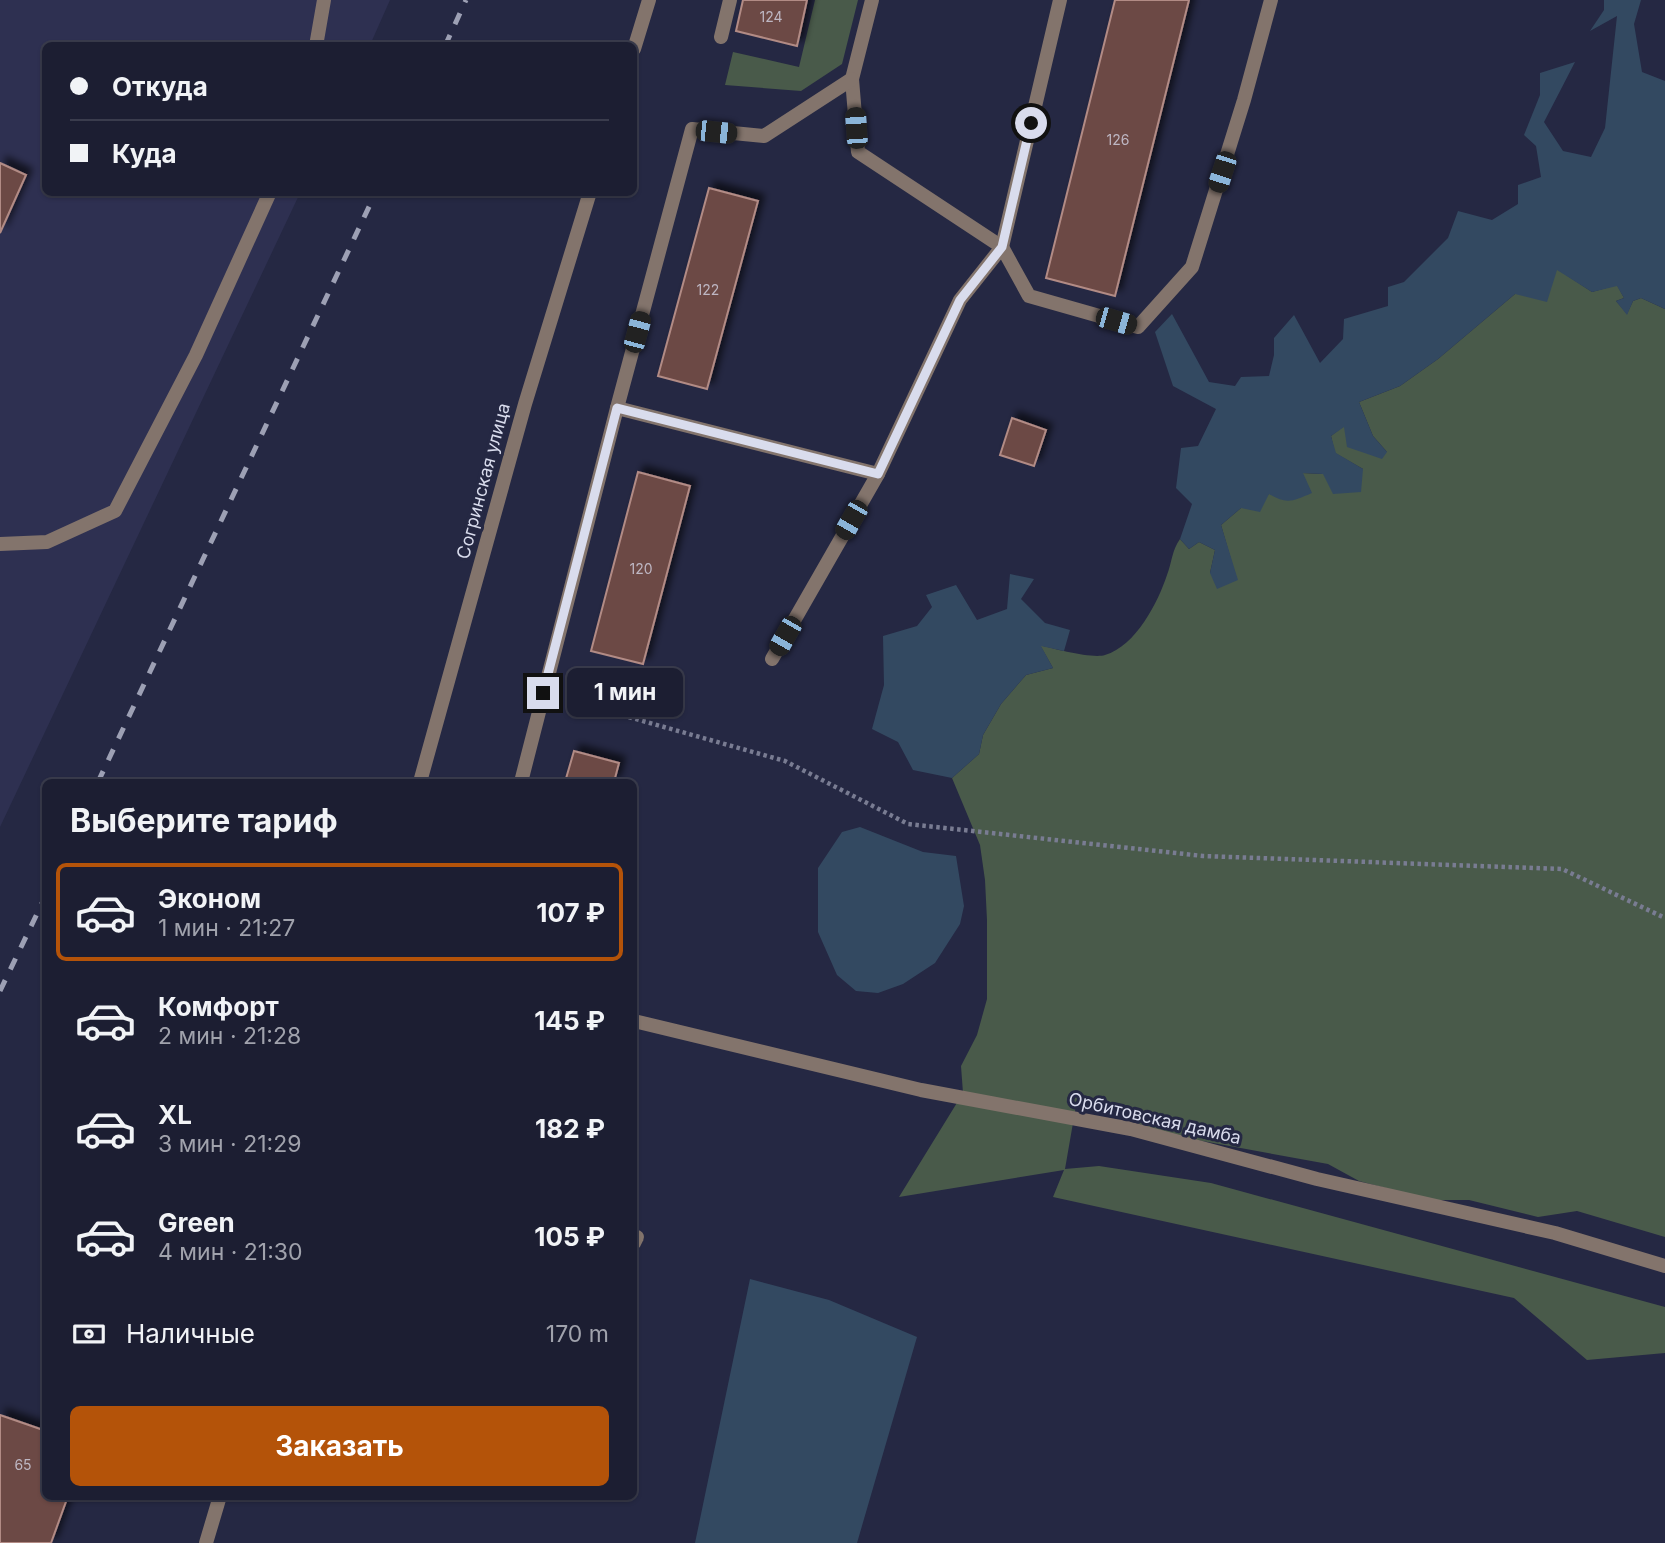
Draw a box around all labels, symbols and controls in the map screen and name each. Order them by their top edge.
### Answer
house number: 124 [759,8,783,25]
text: Откуда [112,71,208,102]
car [845,106,868,150]
route start [1015,107,1047,139]
car [695,119,738,145]
house number: 126 [1107,131,1129,148]
text: Куда [112,138,177,169]
car [1206,149,1239,195]
house number: 122 [697,281,719,298]
car [1093,305,1140,337]
car [622,309,653,355]
street label: Согринская улица [452,401,514,561]
car [832,497,871,543]
house number: 120 [629,560,653,577]
car [766,613,805,659]
callout: 1 мин [568,668,683,718]
route end [527,677,559,709]
text: 1 мин [594,678,656,706]
text: Выберите тариф [70,801,338,840]
icon: car [74,881,137,944]
text: Эконом [158,883,261,914]
text: 107 ₽ [536,897,605,928]
text: 1 мин · 21:27 [158,914,295,942]
icon: car [74,989,137,1052]
text: Комфорт [158,991,279,1022]
text: 145 ₽ [534,1005,605,1036]
text: 2 мин · 21:28 [158,1022,301,1050]
street label: Орбитовская дамба [1067,1088,1243,1148]
icon: car [74,1097,137,1160]
text: XL [158,1099,192,1130]
text: 182 ₽ [535,1113,605,1144]
text: 3 мин · 21:29 [158,1130,301,1158]
icon: car [74,1205,137,1268]
text: Green [158,1207,235,1238]
text: 105 ₽ [534,1221,605,1252]
text: 4 мин · 21:30 [158,1238,303,1266]
icon: cash [70,1315,108,1353]
text: Наличные [126,1318,255,1349]
text: 170 m [546,1320,609,1348]
button: Заказать [70,1406,609,1486]
house number: 65 [14,1456,32,1473]

